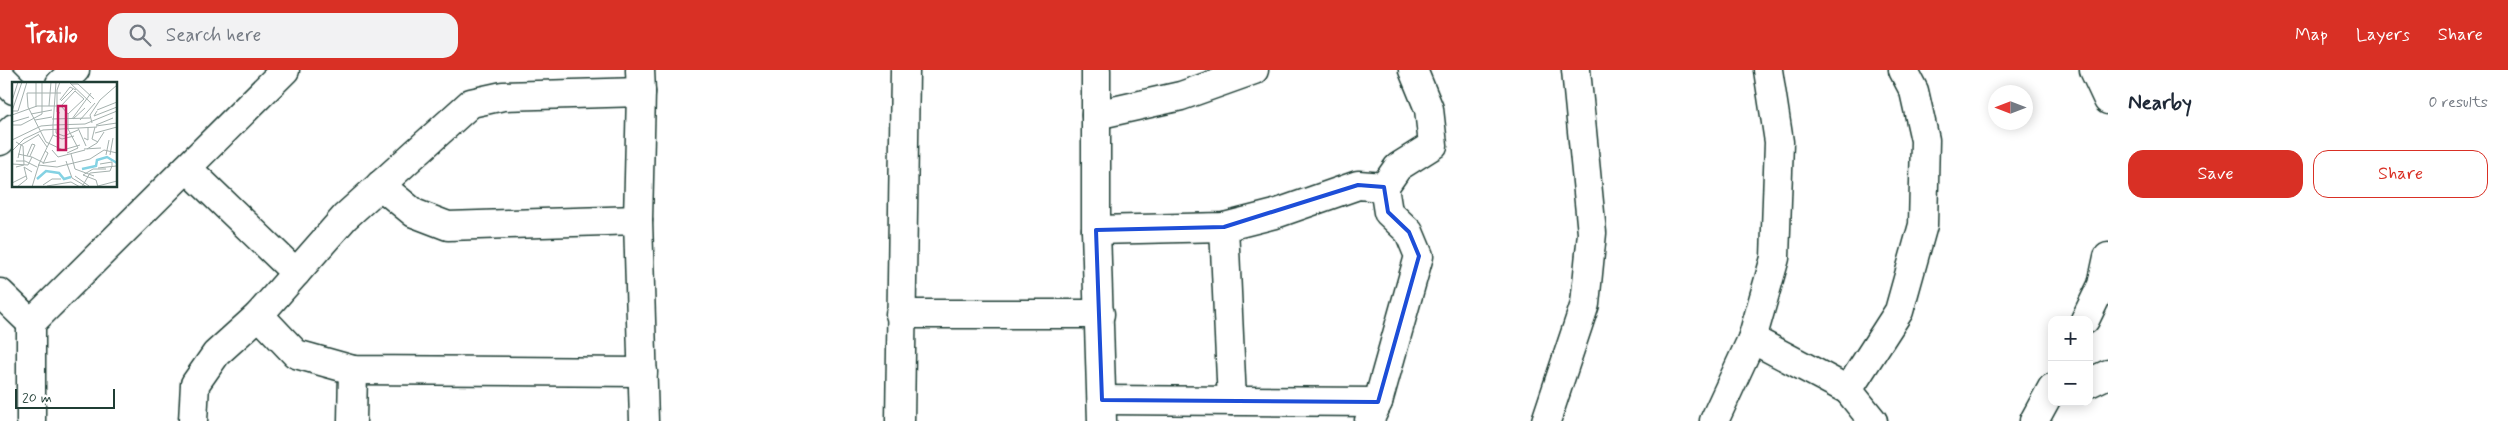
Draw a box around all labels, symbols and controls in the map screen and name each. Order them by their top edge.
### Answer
search box [108,13,458,58]
text: Trailo [25,20,78,51]
icon: search [126,21,154,49]
text: Search here [166,23,261,48]
text: Map [2295,23,2328,47]
text: Layers [2356,23,2410,47]
text: Share [2438,23,2483,47]
inset map [12,82,118,188]
north arrow [1988,85,2033,130]
text: Nearby [2128,89,2192,117]
text: 0 results [2428,92,2488,113]
button: Save [2128,150,2303,198]
button: Share [2313,150,2488,198]
map controls [2048,316,2093,406]
button: + [2048,316,2093,361]
button: − [2048,361,2093,406]
scale bar [15,386,115,409]
text: 20 m [22,389,52,407]

